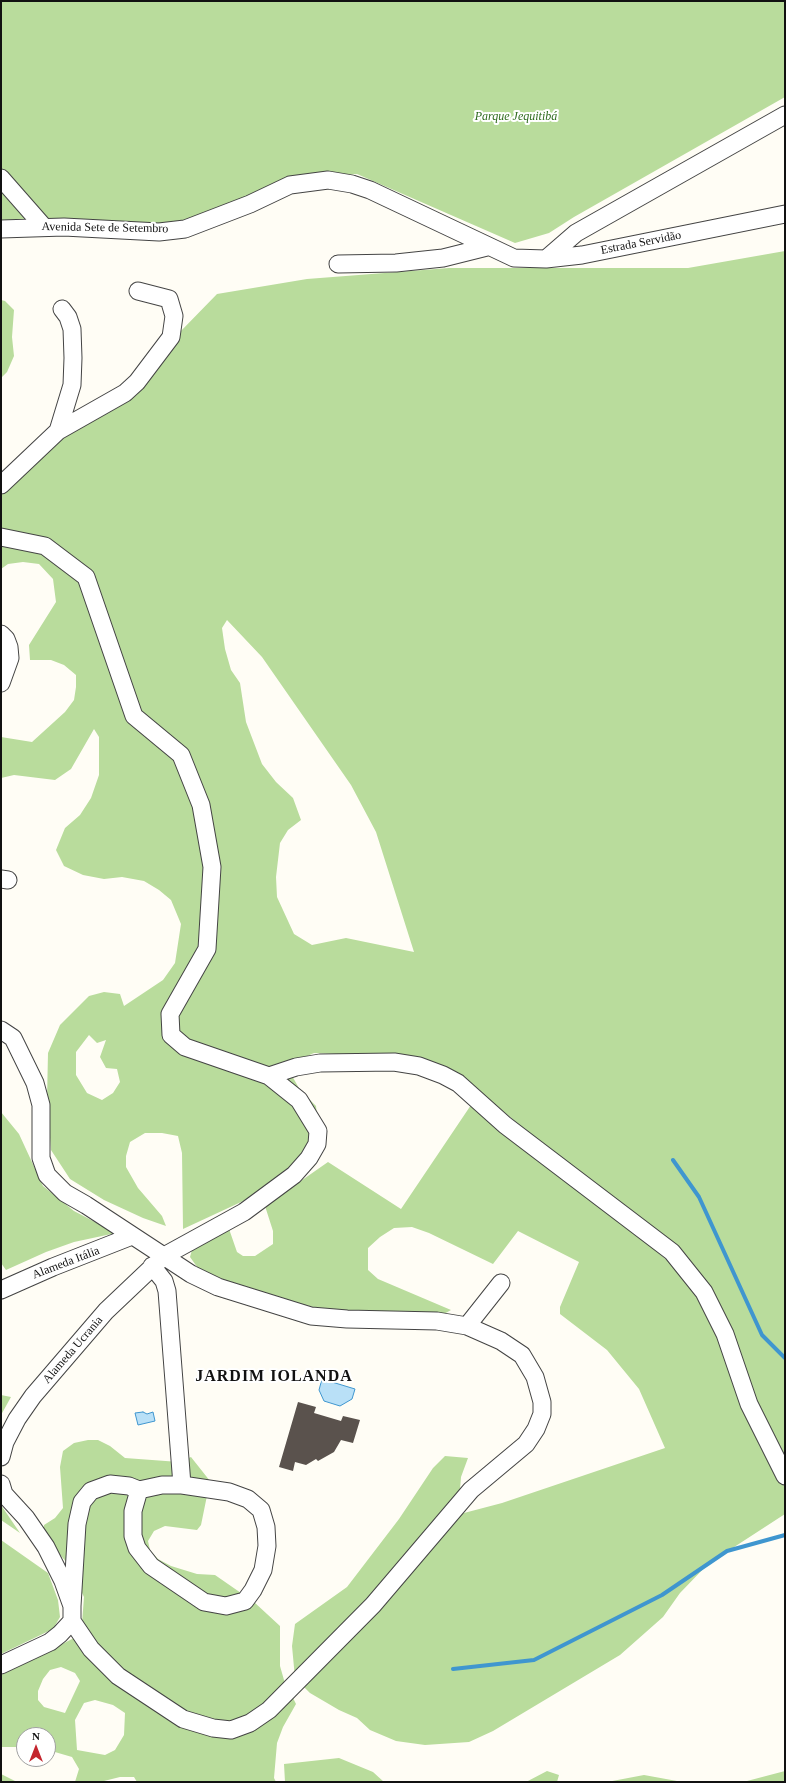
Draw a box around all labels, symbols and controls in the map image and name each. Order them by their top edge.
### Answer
park label: Parque Jequitibá [475,110,557,124]
street label: Avenida Sete de Setembro [42,220,168,236]
street label: Estrada Servidão [600,228,682,258]
street label: Alameda Itália [30,1244,102,1282]
street label: Alameda Ucrania [40,1313,106,1387]
district label: JARDIM IOLANDA [195,1367,353,1387]
north arrow [16,1727,56,1767]
text: N [32,1730,40,1742]

